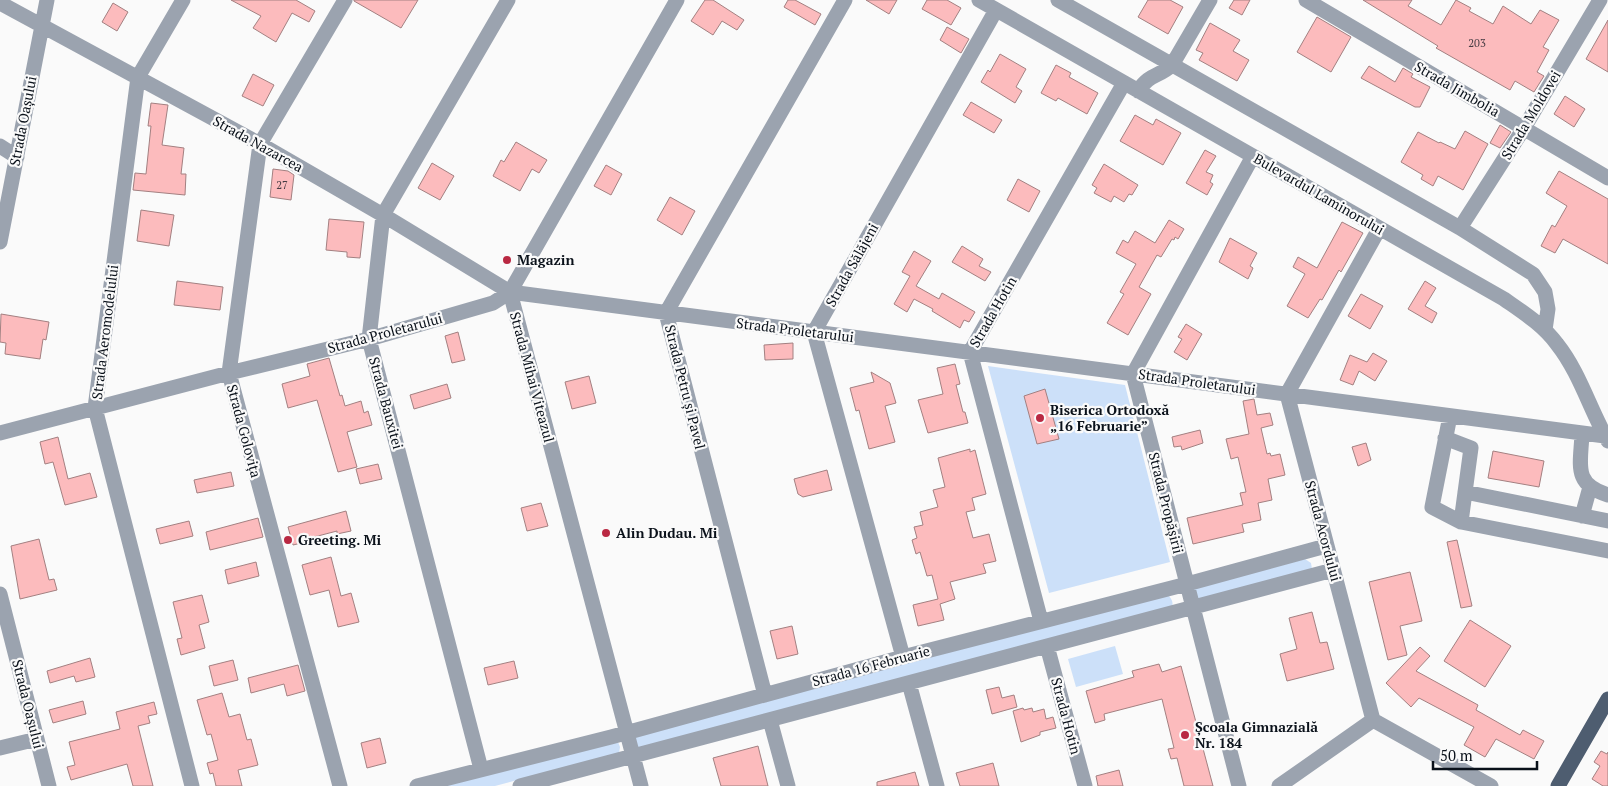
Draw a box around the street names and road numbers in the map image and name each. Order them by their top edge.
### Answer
street label: Strada Jimbolia [1411,57,1503,121]
street label: Strada Moldovei [1496,67,1565,163]
street label: Strada Oașului [4,74,41,168]
street label: Strada Nazarcea [210,111,307,176]
street label: Bulevardul Laminorului [1251,148,1388,239]
street label: Strada Sălăjeni [821,220,882,310]
street label: Strada Aeromodelului [87,263,122,400]
street label: Strada Hotin [965,272,1021,351]
street label: Strada Proletarului [325,308,444,357]
street label: Strada Mihai Viteazul [506,309,559,444]
street label: Strada Proletarului [735,313,855,346]
street label: Strada Petru și Pavel [661,323,710,451]
street label: Strada Bauxitei [365,355,408,451]
street label: Strada Proletarului [1137,364,1257,399]
street label: Strada Golovița [223,382,266,480]
street label: Strada Propășirii [1145,450,1188,556]
street label: Strada Acordului [1301,478,1346,583]
street label: Strada 16 Februarie [810,641,932,690]
street label: Strada Oașului [8,657,49,751]
street label: Strada Hotin [1047,675,1086,757]

